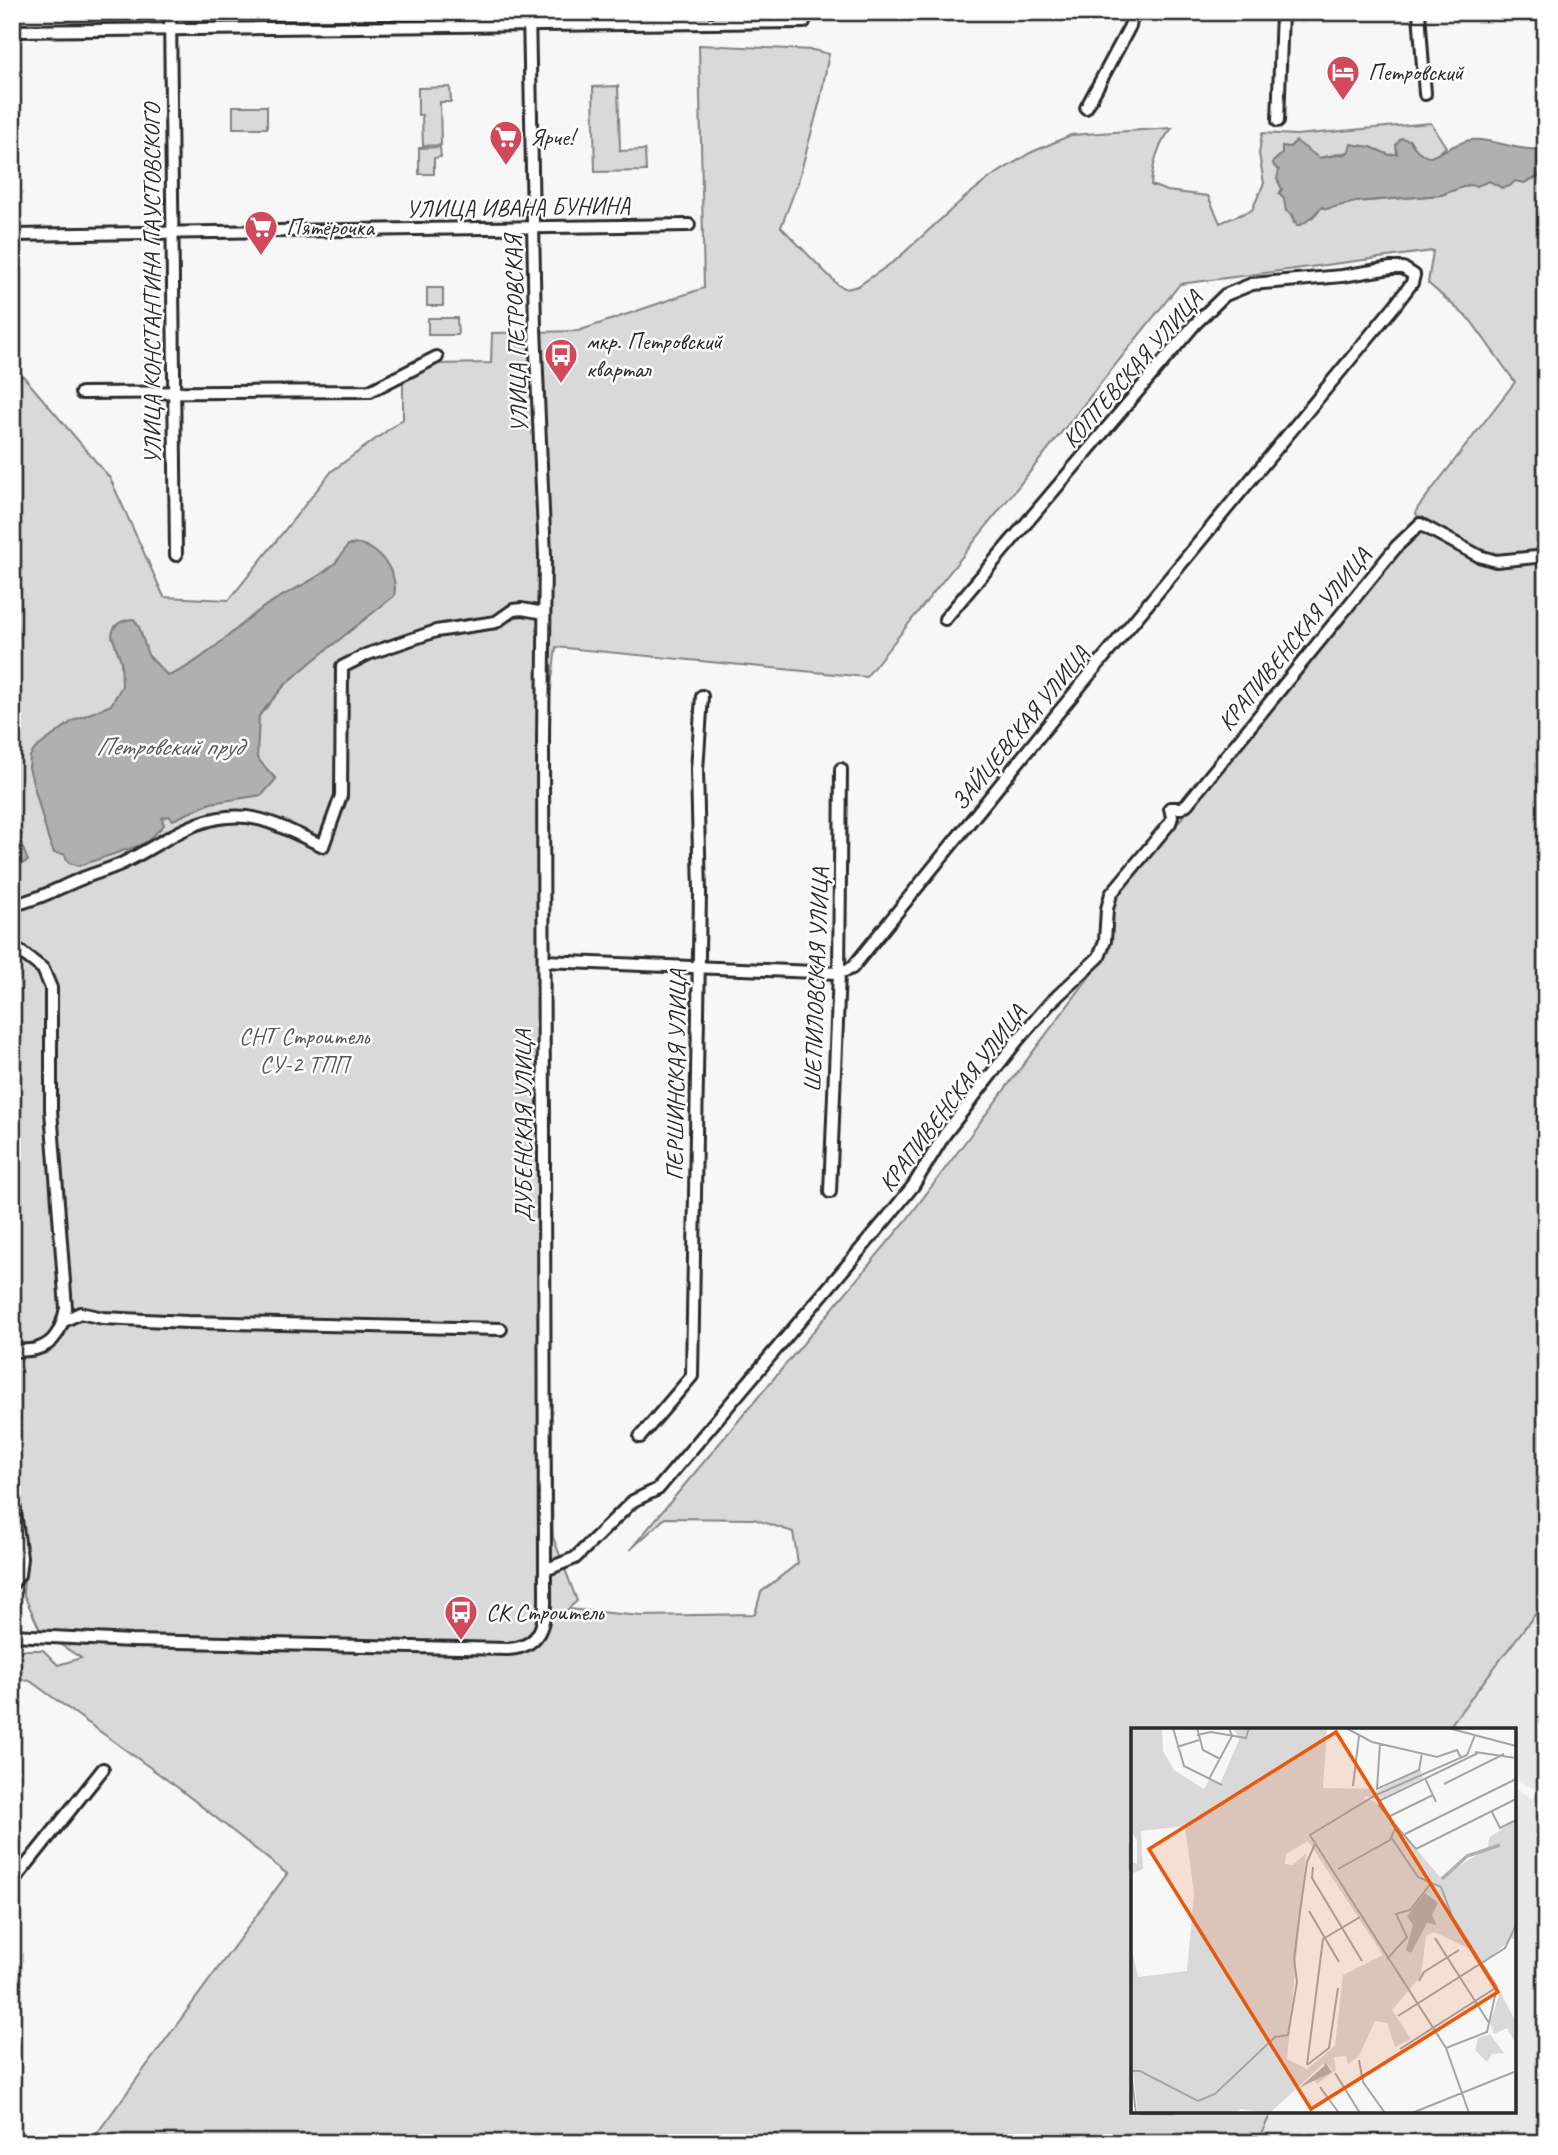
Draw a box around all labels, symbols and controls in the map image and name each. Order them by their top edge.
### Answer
hotel icon: Петровский [1324,53,1362,102]
place label: Петровский [1368,57,1465,87]
street label: УЛИЦА КОНСТАНТИНА ПАУСТОВСКОГО [137,101,167,464]
supermarket icon: Ярче! [487,118,525,167]
place label: Ярче! [530,122,579,152]
street label: УЛИЦА ИВАНА БУНИНА [406,190,631,224]
supermarket icon: Пятёрочка [242,208,280,257]
place label: Пятёрочка [286,212,375,242]
street label: УЛИЦА ПЕТРОВСКАЯ [497,231,534,433]
street label: КОПТЕВСКАЯ УЛИЦА [1055,283,1209,454]
place label: мкр. Петровский квартал [586,326,724,384]
bus stop icon: мкр. Петровский квартал [542,336,580,385]
street label: КРАПИВЕНСКАЯ УЛИЦА [1211,541,1378,737]
street label: ЗАЙЦЕВСКАЯ УЛИЦА [945,639,1096,816]
water label: Петровский пруд [96,730,248,763]
street label: ШЕПИЛОВСКАЯ УЛИЦА [797,866,835,1093]
street label: ПЕРШИНСКАЯ УЛИЦА [659,968,693,1181]
street label: КРАПИВЕНСКАЯ УЛИЦА [872,998,1033,1198]
park label: СНТ Строитель СУ-2 ТПП [239,1021,370,1079]
street label: ДУБЕНСКАЯ УЛИЦА [508,1029,538,1222]
bus stop icon: СК Строитель [442,1593,480,1642]
place label: СК Строитель [486,1597,605,1627]
inset map [1131,1728,1516,2113]

